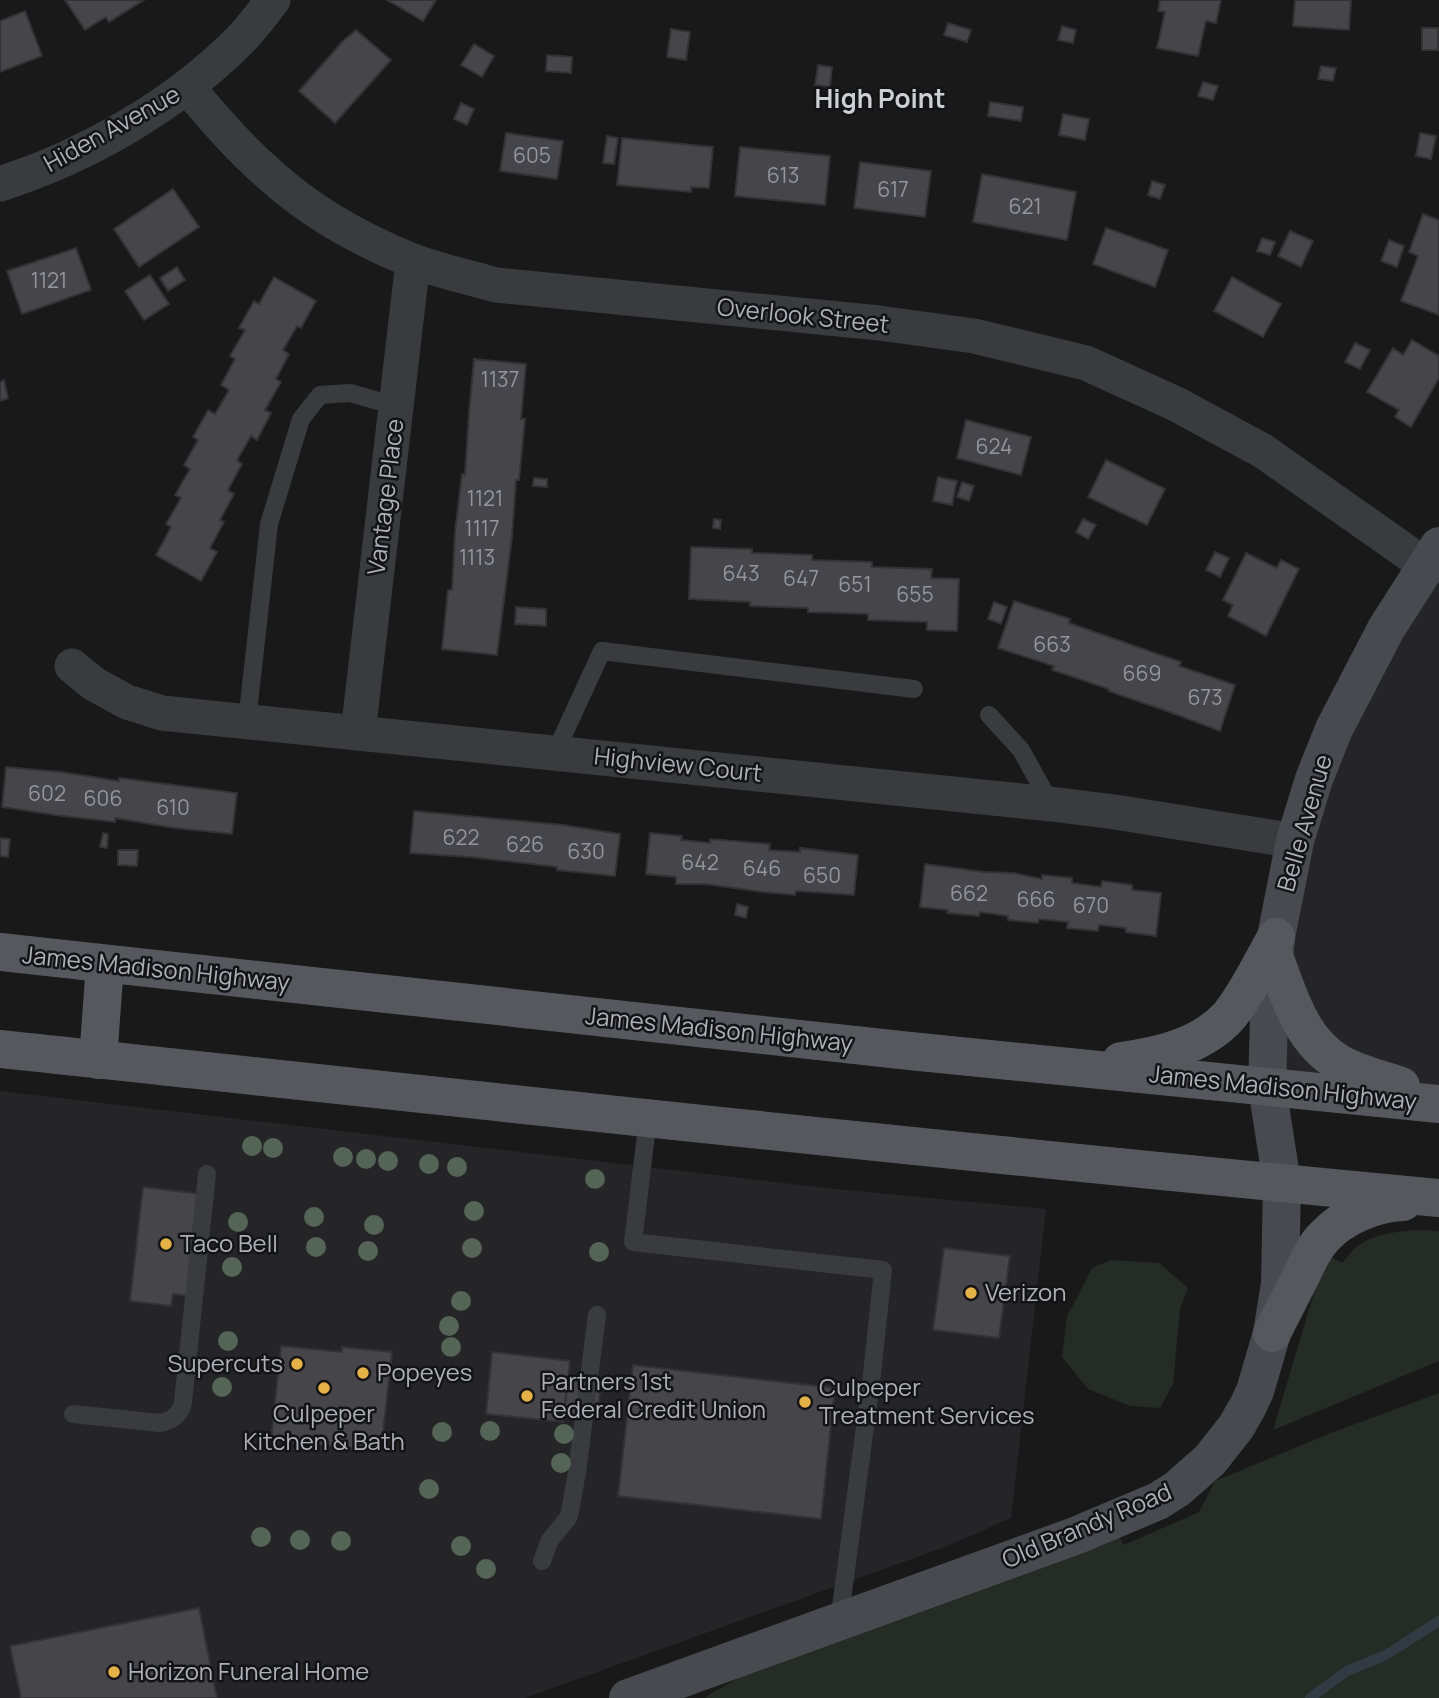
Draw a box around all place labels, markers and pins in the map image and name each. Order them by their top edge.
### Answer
place label: Taco Bell [180,1226,278,1259]
marker: Taco Bell [158,1236,174,1252]
place label: Verizon [985,1275,1067,1308]
marker: Verizon [963,1285,979,1301]
place label: Supercuts [168,1346,283,1379]
place label: Popeyes [377,1355,472,1388]
marker: Supercuts [289,1356,305,1372]
place label: Partners 1st Federal Credit Union [541,1364,766,1425]
marker: Popeyes [355,1365,371,1381]
place label: Culpeper Treatment Services [819,1370,1035,1431]
marker: Culpeper Kitchen & Bath [316,1380,332,1396]
marker: Partners 1st Federal Credit Union [519,1388,535,1404]
marker: Culpeper Treatment Services [797,1394,813,1410]
place label: Culpeper Kitchen & Bath [243,1396,405,1457]
place label: Horizon Funeral Home [128,1654,369,1687]
marker: Horizon Funeral Home [106,1664,122,1680]

